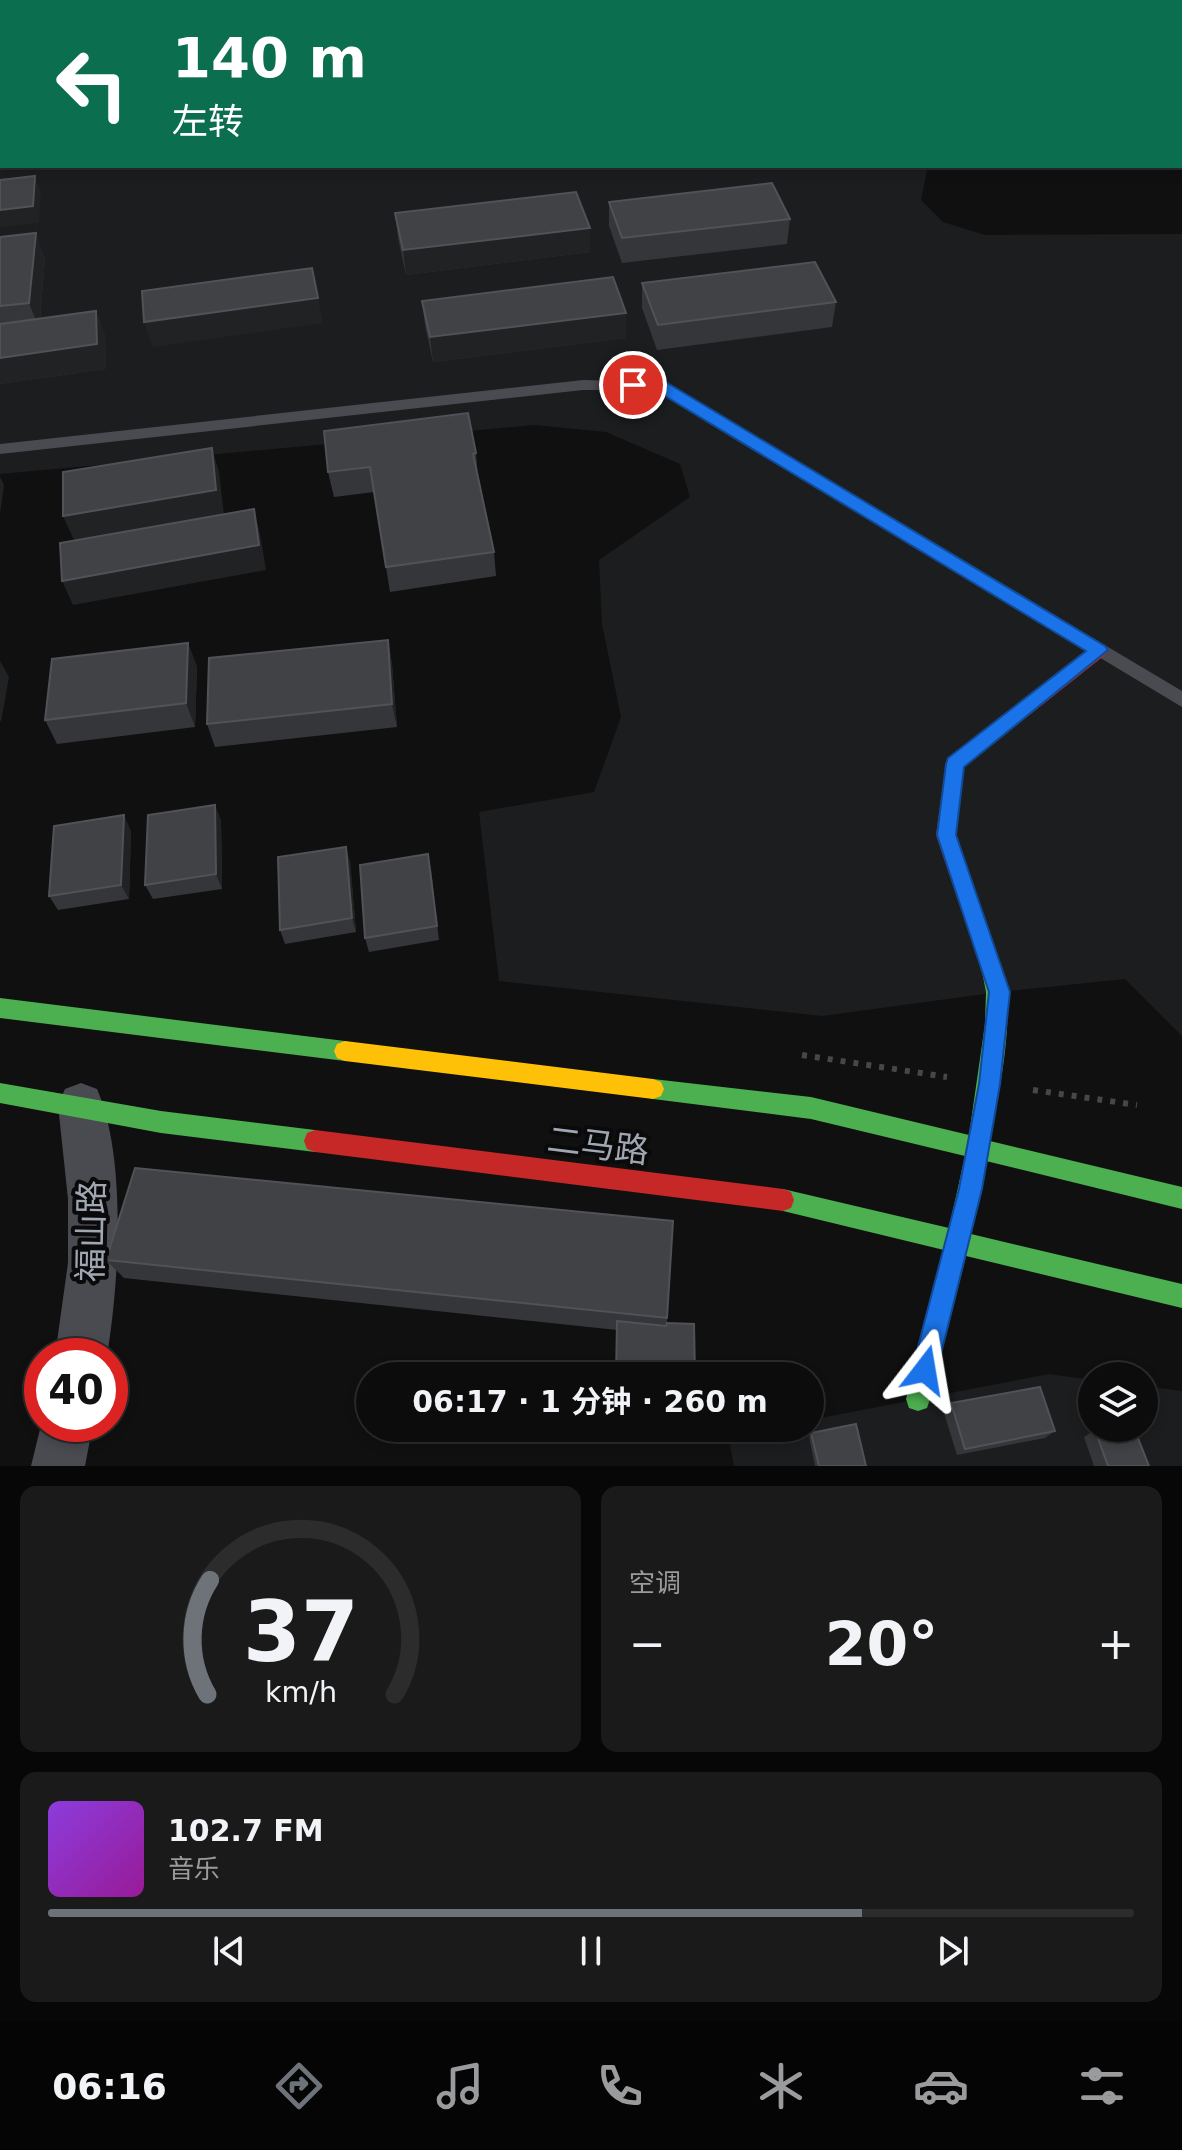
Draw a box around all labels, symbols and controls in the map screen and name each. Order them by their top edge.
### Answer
text: 140 m [172,25,367,90]
icon: left [40,32,144,136]
text: 左转 [172,101,244,142]
pin [599,351,667,419]
icon: arrive [611,363,655,407]
street label: 二马路 [545,1119,651,1171]
street label: 福山路 [70,1180,112,1282]
position arrow [883,1328,967,1412]
speed limit sign: 40 [24,1338,128,1442]
map controls [1078,1362,1158,1442]
button: layers [1078,1362,1158,1442]
text: 06:17 · 1 分钟 · 260 m [412,1384,768,1419]
text: 空调 [629,1568,681,1598]
text: 37 [243,1584,358,1681]
text: 20° [825,1609,938,1679]
text: − [629,1618,666,1669]
text: + [1097,1618,1134,1669]
text: km/h [264,1675,337,1709]
text: 102.7 FM [168,1813,324,1848]
text: 音乐 [168,1854,220,1884]
icon: previous [207,1929,251,1973]
icon: pause [569,1929,613,1973]
icon: next [931,1929,975,1973]
icon: directions [271,2058,327,2114]
icon: music [432,2058,488,2114]
icon: phone [592,2058,648,2114]
icon: climate [753,2058,809,2114]
icon: car [913,2058,969,2114]
icon: filters [1074,2058,1130,2114]
text: 06:16 [52,2066,167,2107]

